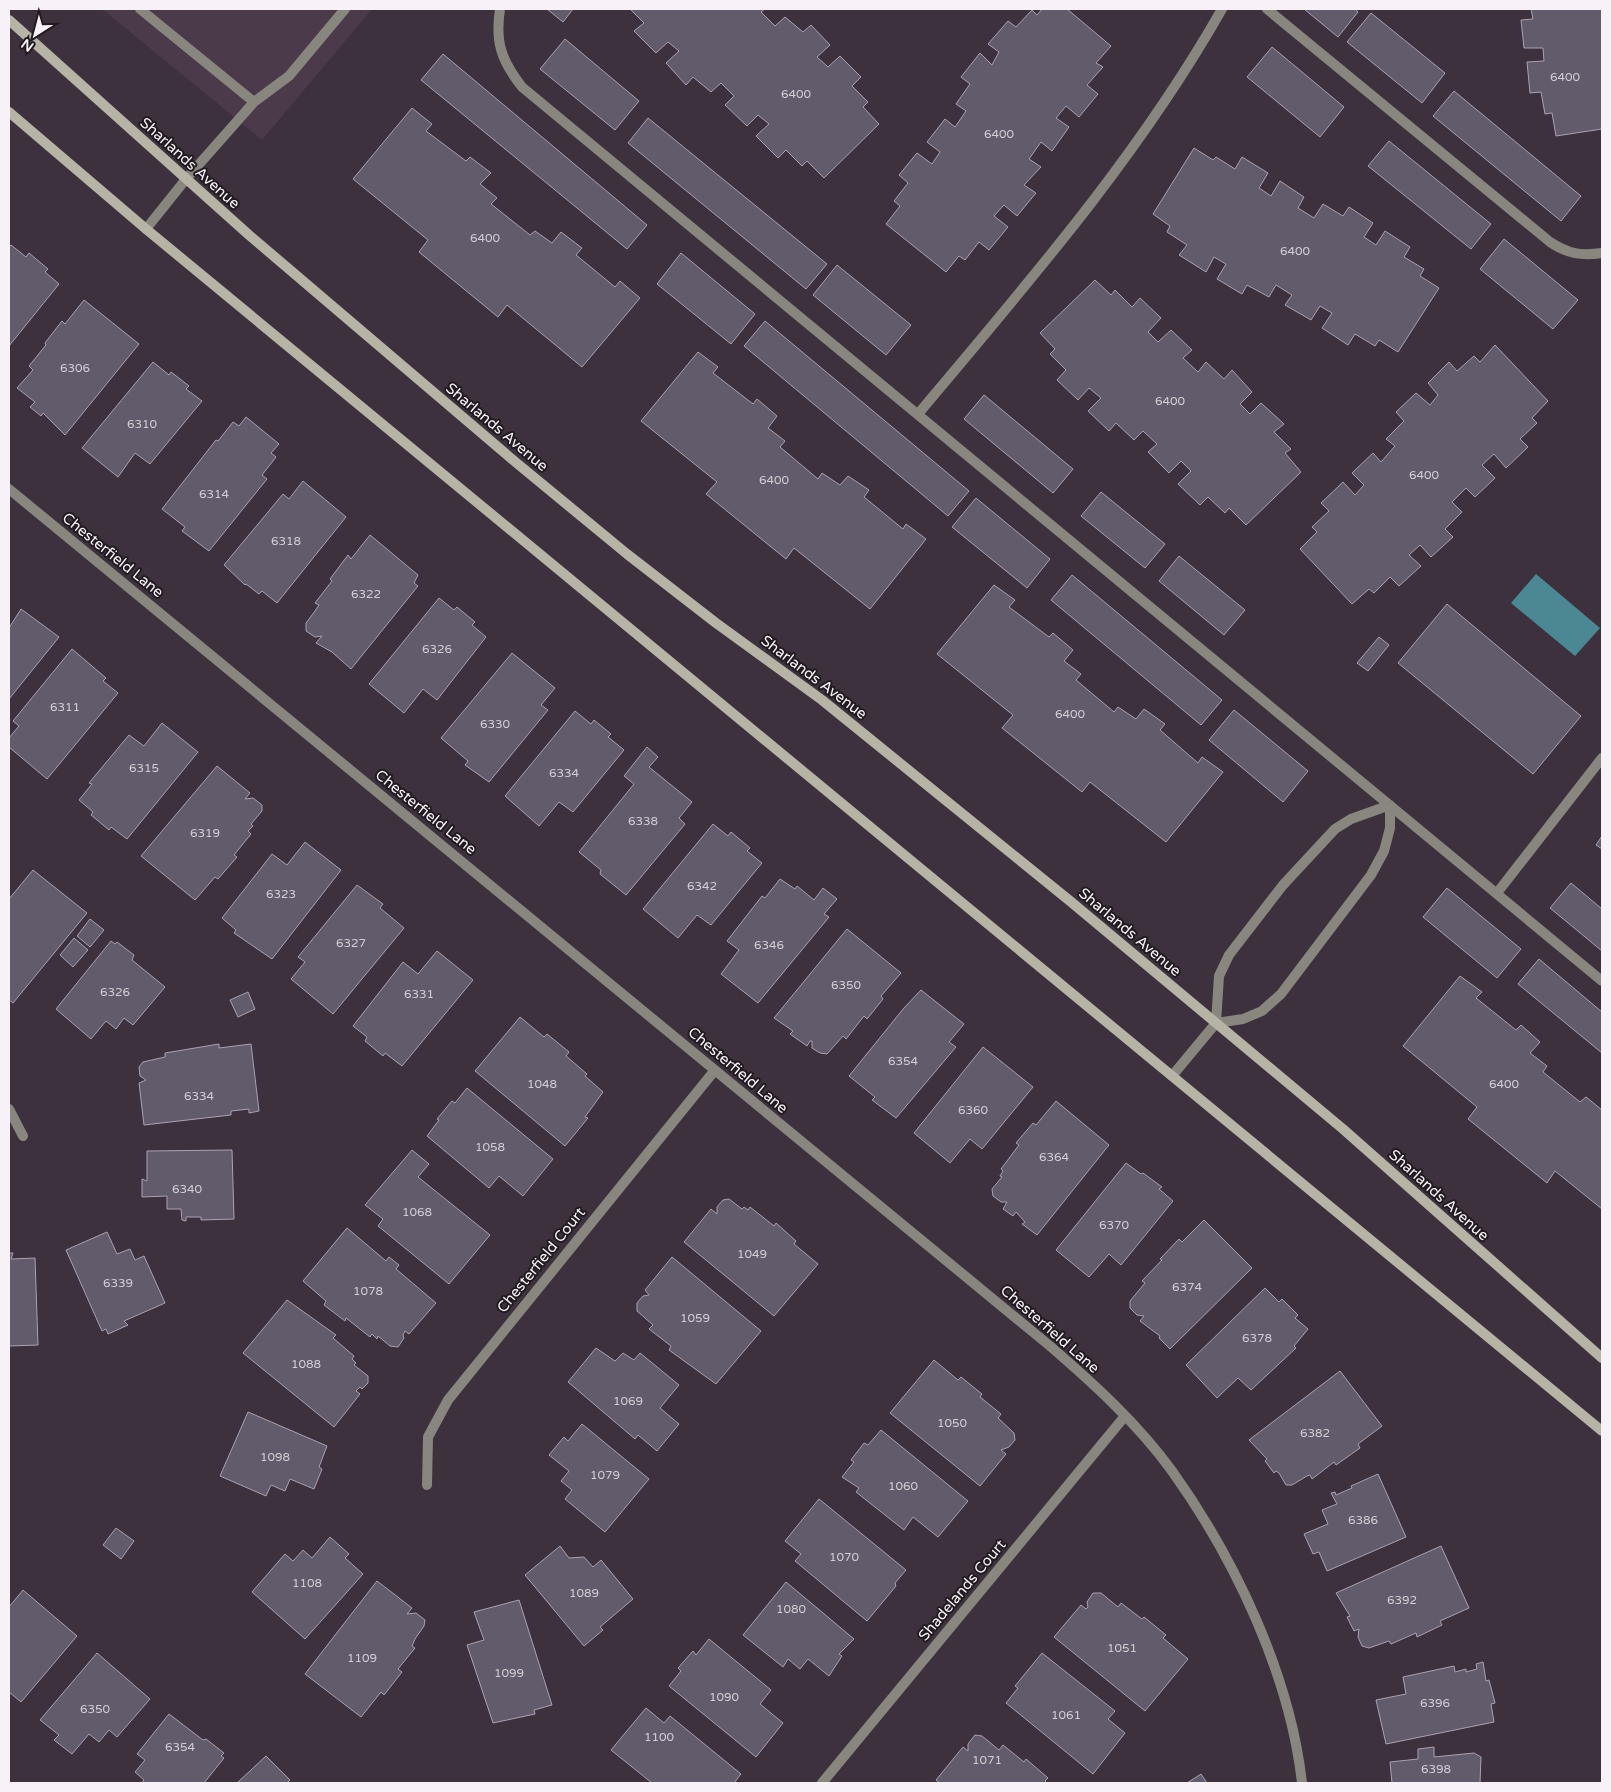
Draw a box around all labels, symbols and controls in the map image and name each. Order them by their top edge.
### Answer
north arrow [10,10,60,60]
text: N [18,35,37,55]
house number: 6400 [1550,70,1581,84]
house number: 6400 [781,87,812,101]
street label: Sharlands Avenue [136,113,244,213]
house number: 6400 [984,127,1015,141]
house number: 6400 [470,231,501,245]
house number: 6400 [1280,244,1311,258]
house number: 6306 [60,361,90,375]
street label: Sharlands Avenue [442,379,552,475]
house number: 6400 [1155,394,1186,408]
house number: 6310 [127,417,158,431]
house number: 6400 [1409,468,1440,482]
house number: 6400 [759,473,790,487]
house number: 6314 [199,487,230,501]
street label: Chesterfield Lane [59,509,167,601]
house number: 6318 [271,534,301,548]
house number: 6322 [351,587,381,601]
street label: Sharlands Avenue [757,631,871,723]
house number: 6326 [422,642,452,656]
house number: 6311 [50,700,80,714]
house number: 6400 [1055,707,1086,721]
house number: 6330 [480,717,511,731]
house number: 6315 [129,761,159,775]
street label: Chesterfield Lane [372,766,480,858]
house number: 6334 [549,766,580,780]
house number: 6338 [628,814,658,828]
house number: 6319 [190,826,220,840]
house number: 6342 [687,879,717,893]
street label: Sharlands Avenue [1075,884,1185,980]
house number: 6323 [266,887,296,901]
house number: 6327 [336,936,366,950]
house number: 6346 [754,938,784,952]
house number: 6350 [831,978,862,992]
house number: 6326 [100,985,130,999]
house number: 6331 [404,987,434,1001]
street label: Chesterfield Lane [684,1023,792,1117]
house number: 6354 [888,1054,919,1068]
house number: 1048 [527,1077,557,1091]
house number: 6400 [1489,1077,1520,1091]
house number: 6334 [184,1089,215,1103]
house number: 6360 [958,1103,989,1117]
house number: 1058 [475,1140,505,1154]
street label: Sharlands Avenue [1385,1145,1493,1245]
house number: 6364 [1039,1150,1070,1164]
house number: 6340 [172,1182,203,1196]
street label: Chesterfield Court [493,1204,589,1316]
house number: 1068 [402,1205,432,1219]
house number: 6370 [1099,1218,1130,1232]
house number: 1049 [737,1247,767,1261]
house number: 6339 [103,1276,133,1290]
house number: 6374 [1172,1280,1203,1294]
street label: Chesterfield Lane [997,1281,1103,1377]
house number: 1078 [353,1284,383,1298]
house number: 1059 [680,1311,710,1325]
house number: 6378 [1242,1331,1272,1345]
house number: 1088 [291,1357,321,1371]
house number: 1069 [613,1394,643,1408]
house number: 1050 [937,1416,968,1430]
house number: 6382 [1300,1426,1330,1440]
house number: 1098 [260,1450,290,1464]
house number: 1079 [590,1468,620,1482]
house number: 1060 [888,1479,919,1493]
house number: 6386 [1348,1513,1378,1527]
street label: Shadelands Court [914,1536,1010,1644]
house number: 1070 [829,1550,860,1564]
house number: 1108 [292,1576,322,1590]
house number: 1089 [569,1586,599,1600]
house number: 6392 [1387,1593,1417,1607]
house number: 1080 [776,1602,807,1616]
house number: 1051 [1107,1641,1137,1655]
house number: 1109 [347,1651,377,1665]
house number: 1099 [494,1666,524,1680]
house number: 1090 [709,1690,740,1704]
house number: 6396 [1420,1696,1450,1710]
house number: 6350 [80,1702,111,1716]
house number: 1061 [1051,1708,1081,1722]
house number: 1100 [644,1730,675,1744]
house number: 6354 [165,1740,196,1754]
house number: 1071 [972,1753,1002,1767]
house number: 6398 [1421,1762,1451,1776]

